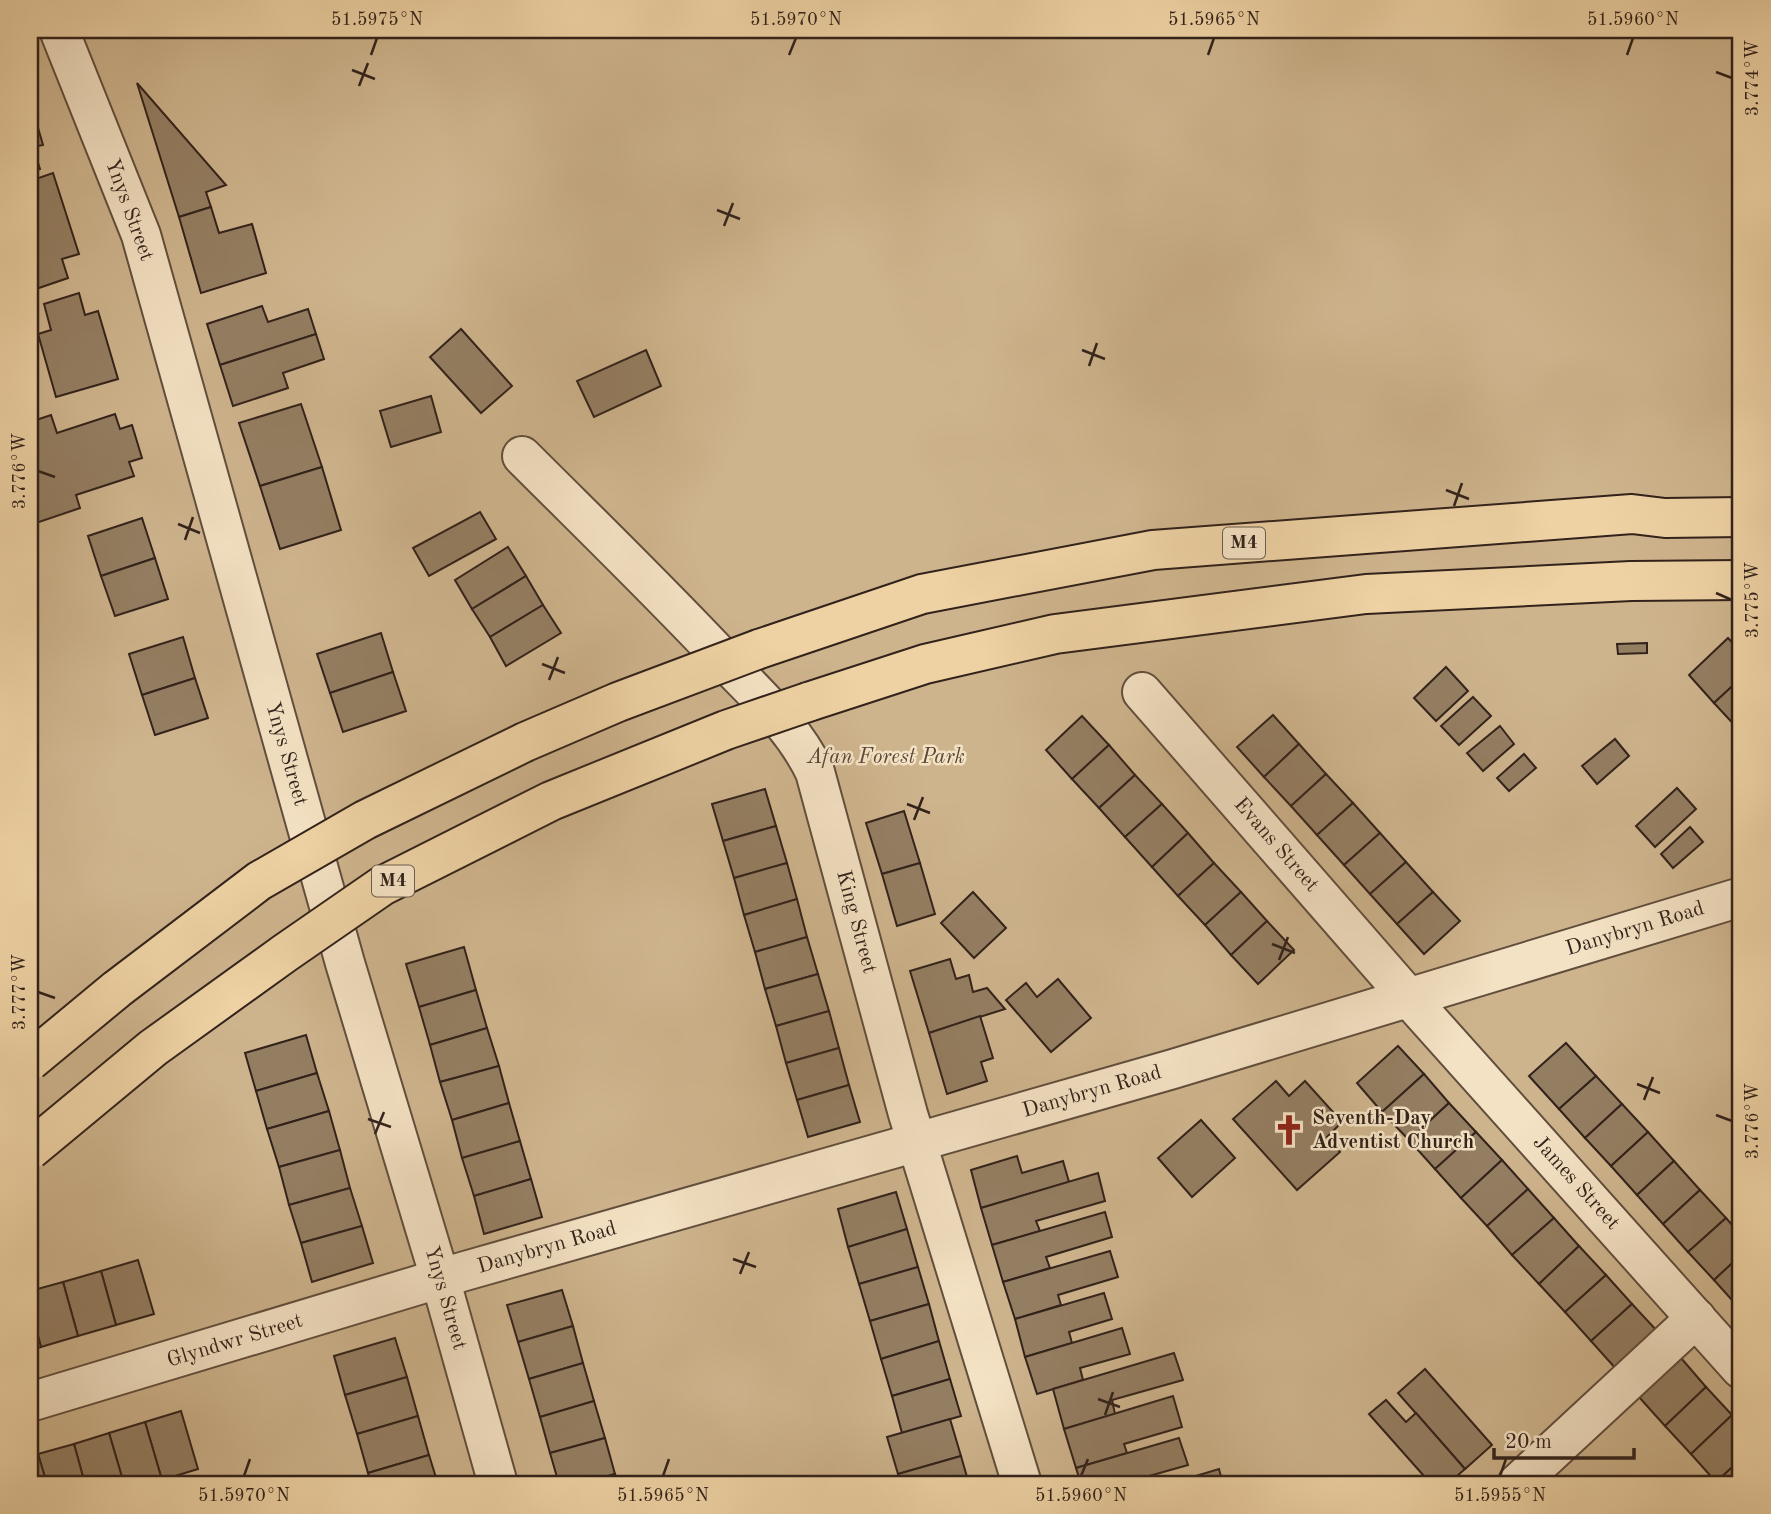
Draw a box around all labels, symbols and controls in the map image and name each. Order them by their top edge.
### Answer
text: 51.5975°N [331,11,423,29]
text: 51.5970°N [750,11,842,29]
text: 51.5965°N [1168,11,1260,29]
text: 51.5960°N [1587,11,1679,29]
text: 3.774°W [1744,40,1762,116]
street label: Ynys Street [101,156,157,264]
text: 3.776°W [11,433,29,509]
road number: M4 [1223,528,1265,558]
text: 3.775°W [1744,562,1762,638]
street label: Ynys Street [261,700,311,808]
park label: Afan Forest Park [806,747,965,768]
street label: Evans Street [1230,794,1322,896]
road number: M4 [372,866,414,897]
street label: King Street [832,868,880,976]
street label: Danybryn Road [1563,898,1707,960]
text: 3.777°W [11,954,29,1030]
street label: Danybryn Road [1020,1062,1164,1122]
text: 3.776°W [1744,1083,1762,1159]
place label: Seventh-Day Adventist Church [1312,1108,1474,1153]
church icon: Seventh-Day Adventist Church [1272,1113,1306,1147]
street label: James Street [1528,1132,1624,1234]
street label: Danybryn Road [475,1218,619,1278]
street label: Ynys Street [420,1244,470,1352]
street label: Glyndwr Street [165,1310,305,1372]
scale bar [1494,1416,1634,1460]
text: 20 m [1505,1432,1552,1453]
text: 51.5970°N [198,1487,290,1505]
text: 51.5965°N [617,1487,709,1505]
text: 51.5960°N [1035,1487,1127,1505]
text: 51.5955°N [1454,1487,1546,1505]

